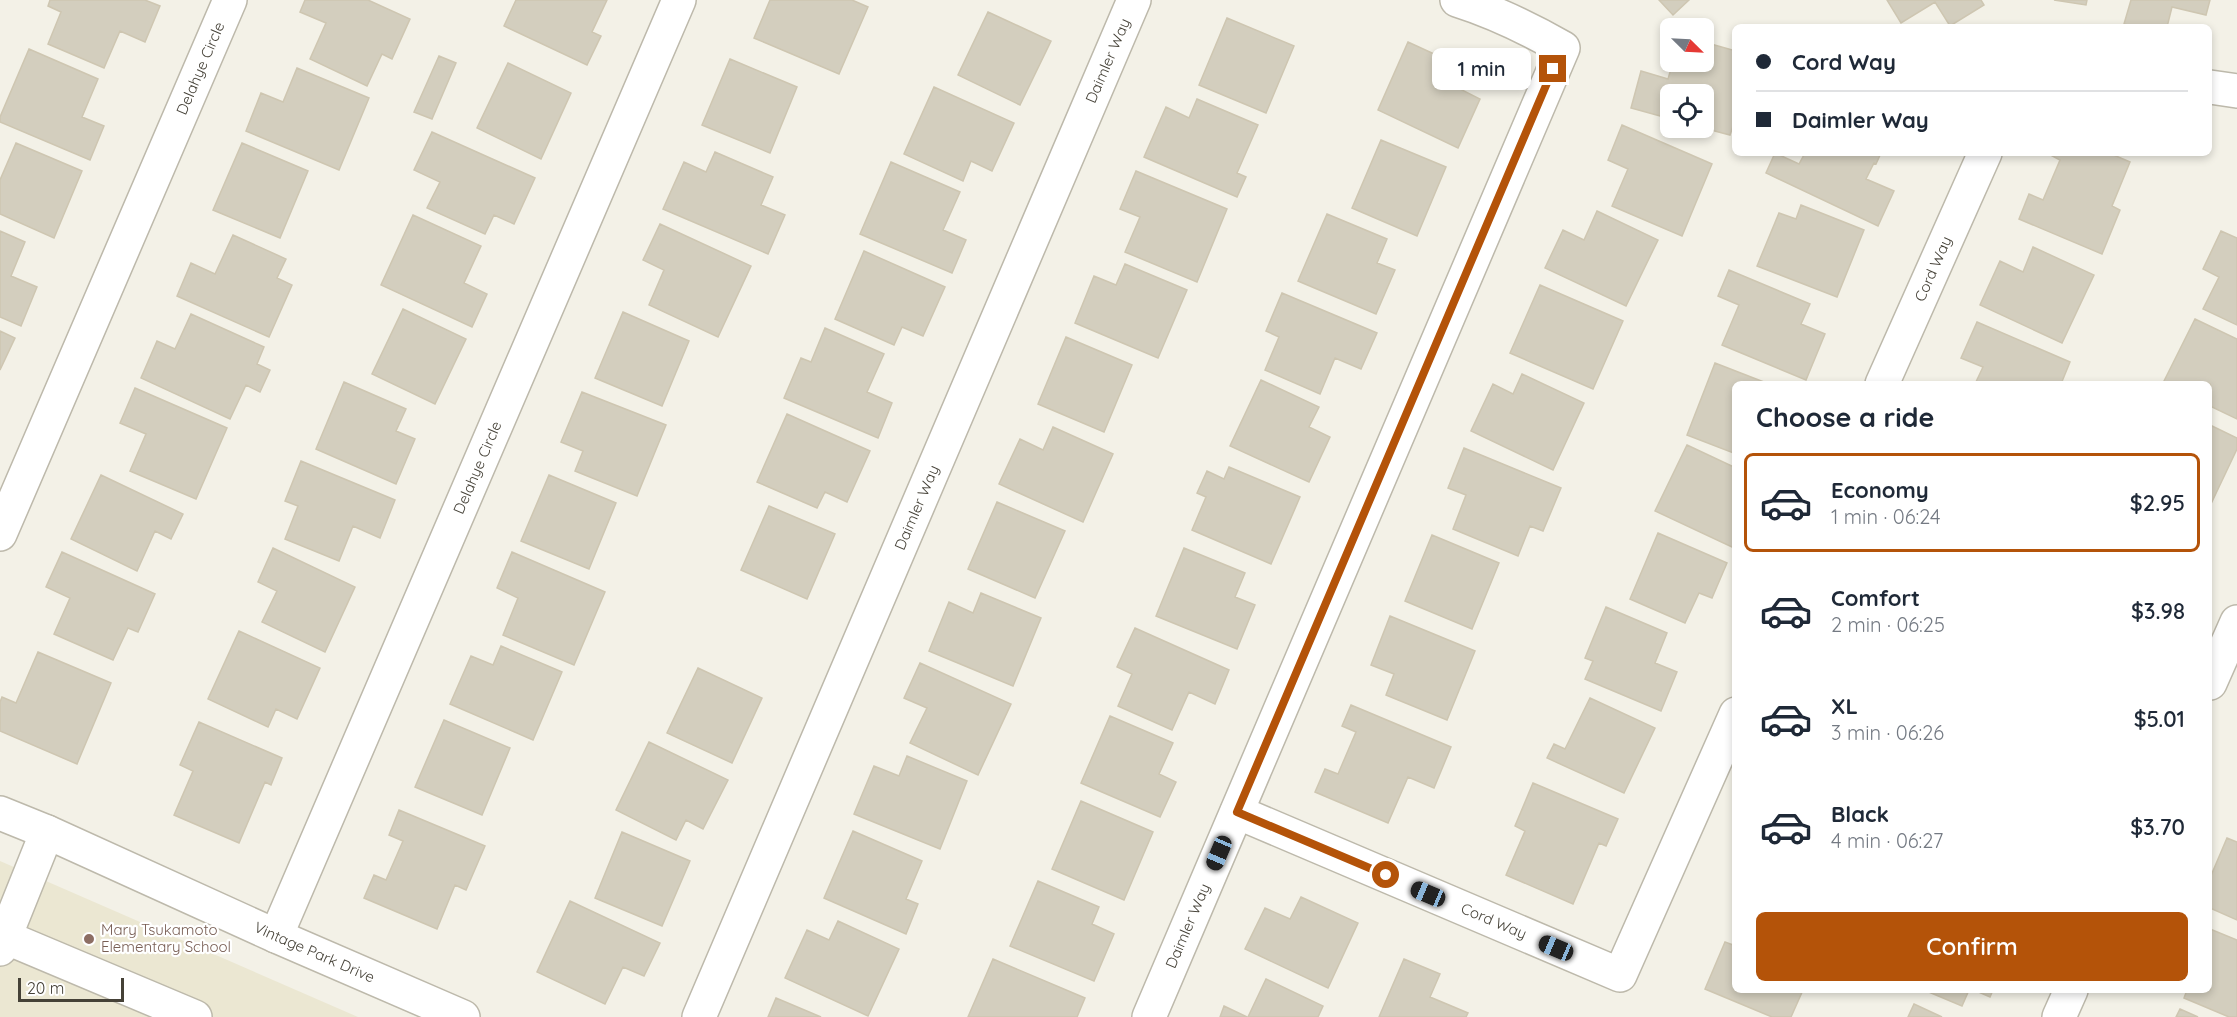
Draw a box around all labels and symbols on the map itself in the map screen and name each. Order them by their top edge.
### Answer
street label: Daimler Way [1081,15,1134,106]
north arrow [1660,18,1714,72]
street label: Delahye Circle [172,19,229,118]
callout: 1 min [1433,48,1532,90]
route end [1539,55,1566,82]
street label: Cord Way [1910,233,1956,304]
street label: Delahye Circle [449,418,506,517]
street label: Daimler Way [890,462,943,553]
car [1204,833,1234,873]
route start [1372,861,1399,888]
car [1408,879,1448,909]
street label: Daimler Way [1161,880,1214,971]
street label: Cord Way [1458,898,1530,943]
street label: Vintage Park Drive [251,917,378,987]
place label: Mary Tsukamoto Elementary School [101,920,231,956]
marker: Mary Tsukamoto Elementary School [82,932,96,946]
car [1536,933,1576,963]
scale bar [18,975,124,1002]

